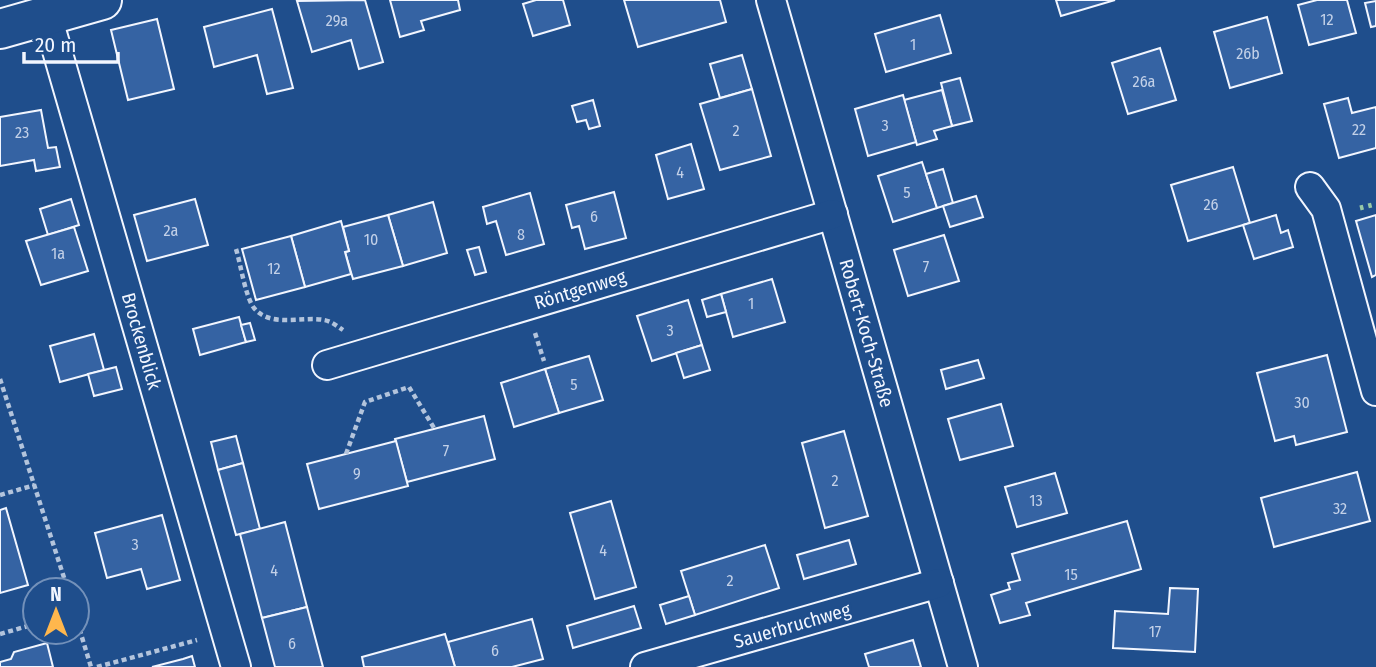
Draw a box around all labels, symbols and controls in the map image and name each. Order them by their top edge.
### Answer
house number: 12 [1320,10,1334,29]
house number: 29a [326,11,348,30]
scale bar [24,21,119,65]
text: 20 m [35,32,76,58]
house number: 1 [910,35,916,54]
house number: 26b [1236,44,1260,63]
house number: 26a [1133,72,1156,91]
house number: 3 [881,116,889,135]
house number: 22 [1352,120,1366,139]
house number: 2 [732,121,740,140]
house number: 23 [15,123,29,142]
house number: 4 [676,163,684,182]
house number: 5 [903,183,911,202]
house number: 26 [1204,195,1219,214]
house number: 6 [590,207,598,226]
house number: 2a [164,221,179,240]
house number: 8 [517,225,525,244]
house number: 10 [364,230,378,249]
house number: 1a [51,244,65,263]
street label: Robert-Koch-Straße [834,256,899,410]
house number: 7 [923,257,930,276]
house number: 12 [267,259,281,278]
street label: Röntgenweg [531,265,629,314]
street label: Brockenblick [117,290,166,392]
house number: 1 [748,294,754,313]
house number: 3 [666,321,674,340]
house number: 5 [570,375,578,394]
house number: 30 [1294,393,1310,412]
house number: 7 [443,441,450,460]
house number: 9 [353,464,361,483]
house number: 2 [831,471,839,490]
house number: 13 [1029,491,1043,510]
house number: 32 [1333,499,1347,518]
house number: 3 [131,535,139,554]
house number: 4 [599,541,607,560]
house number: 4 [270,561,278,580]
house number: 15 [1064,565,1078,584]
house number: 2 [726,571,734,590]
north arrow [21,576,91,646]
text: N [50,583,62,606]
street label: Sauerbruchweg [731,598,853,653]
house number: 17 [1149,622,1162,641]
house number: 6 [288,634,296,653]
house number: 6 [491,641,499,660]

